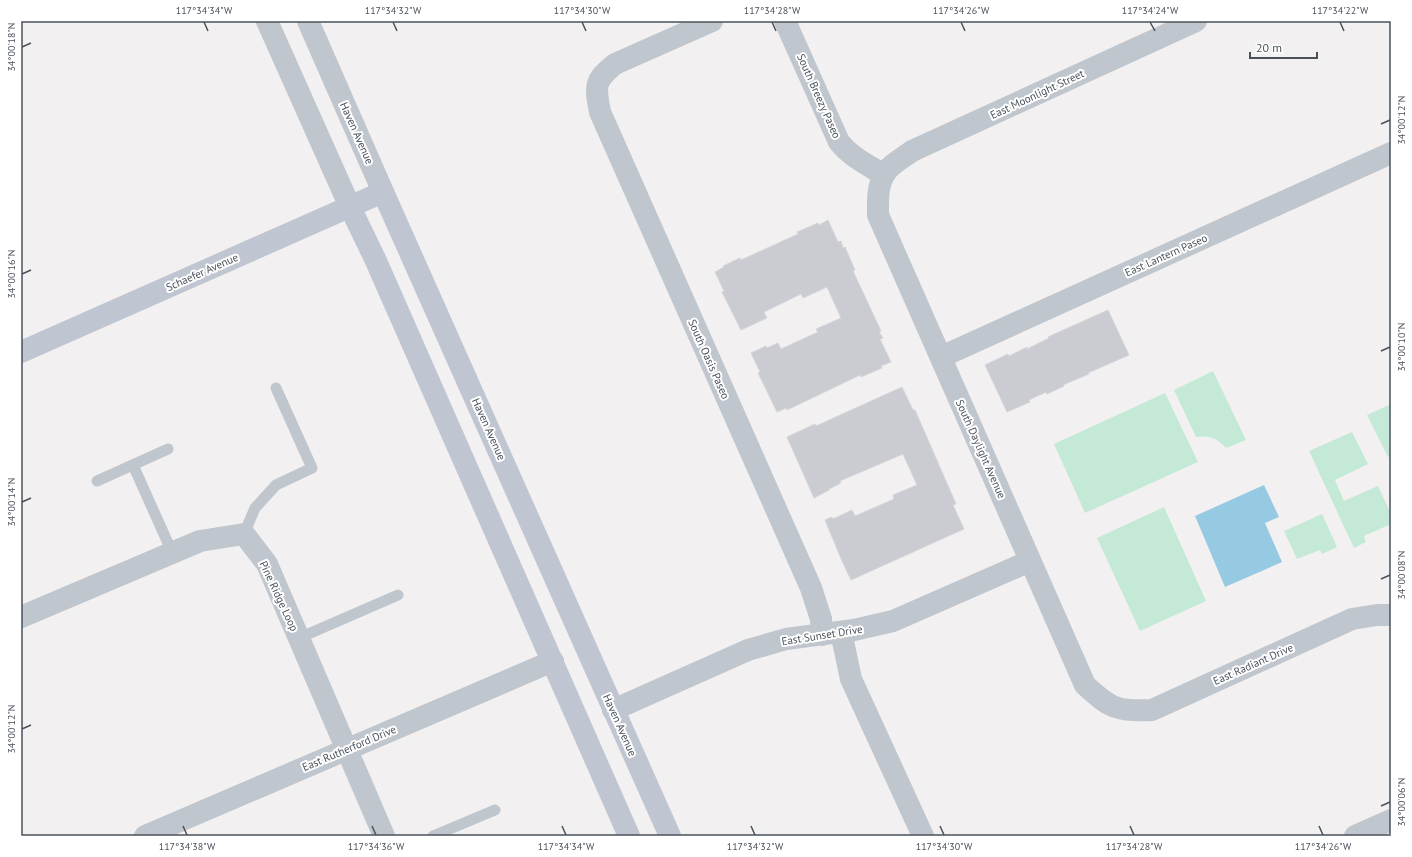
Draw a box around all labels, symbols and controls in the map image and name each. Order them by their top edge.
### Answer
text: 117°34'34"W [176,4,233,17]
text: 117°34'32"W [365,4,422,17]
text: 117°34'30"W [554,4,611,17]
text: 117°34'28"W [744,4,801,17]
text: 117°34'26"W [933,4,990,17]
text: 117°34'24"W [1122,4,1179,17]
text: 117°34'22"W [1312,4,1369,17]
text: 34°00'18"N [5,22,18,72]
scale bar [1250,34,1317,60]
text: 20 m [1256,40,1282,55]
street label: South Breezy Paseo [794,52,844,141]
street label: East Moonlight Street [988,66,1086,122]
text: 34°00'12"N [1395,95,1408,145]
street label: Haven Avenue [337,100,377,167]
street label: East Lantern Paseo [1123,231,1209,279]
text: 34°00'16"N [5,249,18,299]
street label: Schaefer Avenue [164,250,241,294]
street label: South Oasis Paseo [685,317,733,401]
text: 34°00'10"N [1395,322,1408,372]
street label: Haven Avenue [469,396,509,463]
street label: South Daylight Avenue [953,397,1009,501]
text: 34°00'14"N [5,477,18,527]
text: 34°00'08"N [1395,550,1408,600]
street label: Pine Ridge Loop [257,558,301,634]
street label: East Sunset Drive [780,622,864,648]
street label: East Radiant Drive [1211,640,1296,688]
street label: Haven Avenue [600,692,640,759]
text: 34°00'12"N [5,704,18,754]
street label: East Rutherford Drive [300,722,398,774]
text: 34°00'06"N [1395,777,1408,827]
text: 117°34'38"W [159,840,216,853]
text: 117°34'36"W [348,840,405,853]
text: 117°34'34"W [538,840,595,853]
text: 117°34'32"W [727,840,784,853]
text: 117°34'30"W [916,840,973,853]
text: 117°34'28"W [1106,840,1163,853]
text: 117°34'26"W [1295,840,1352,853]

